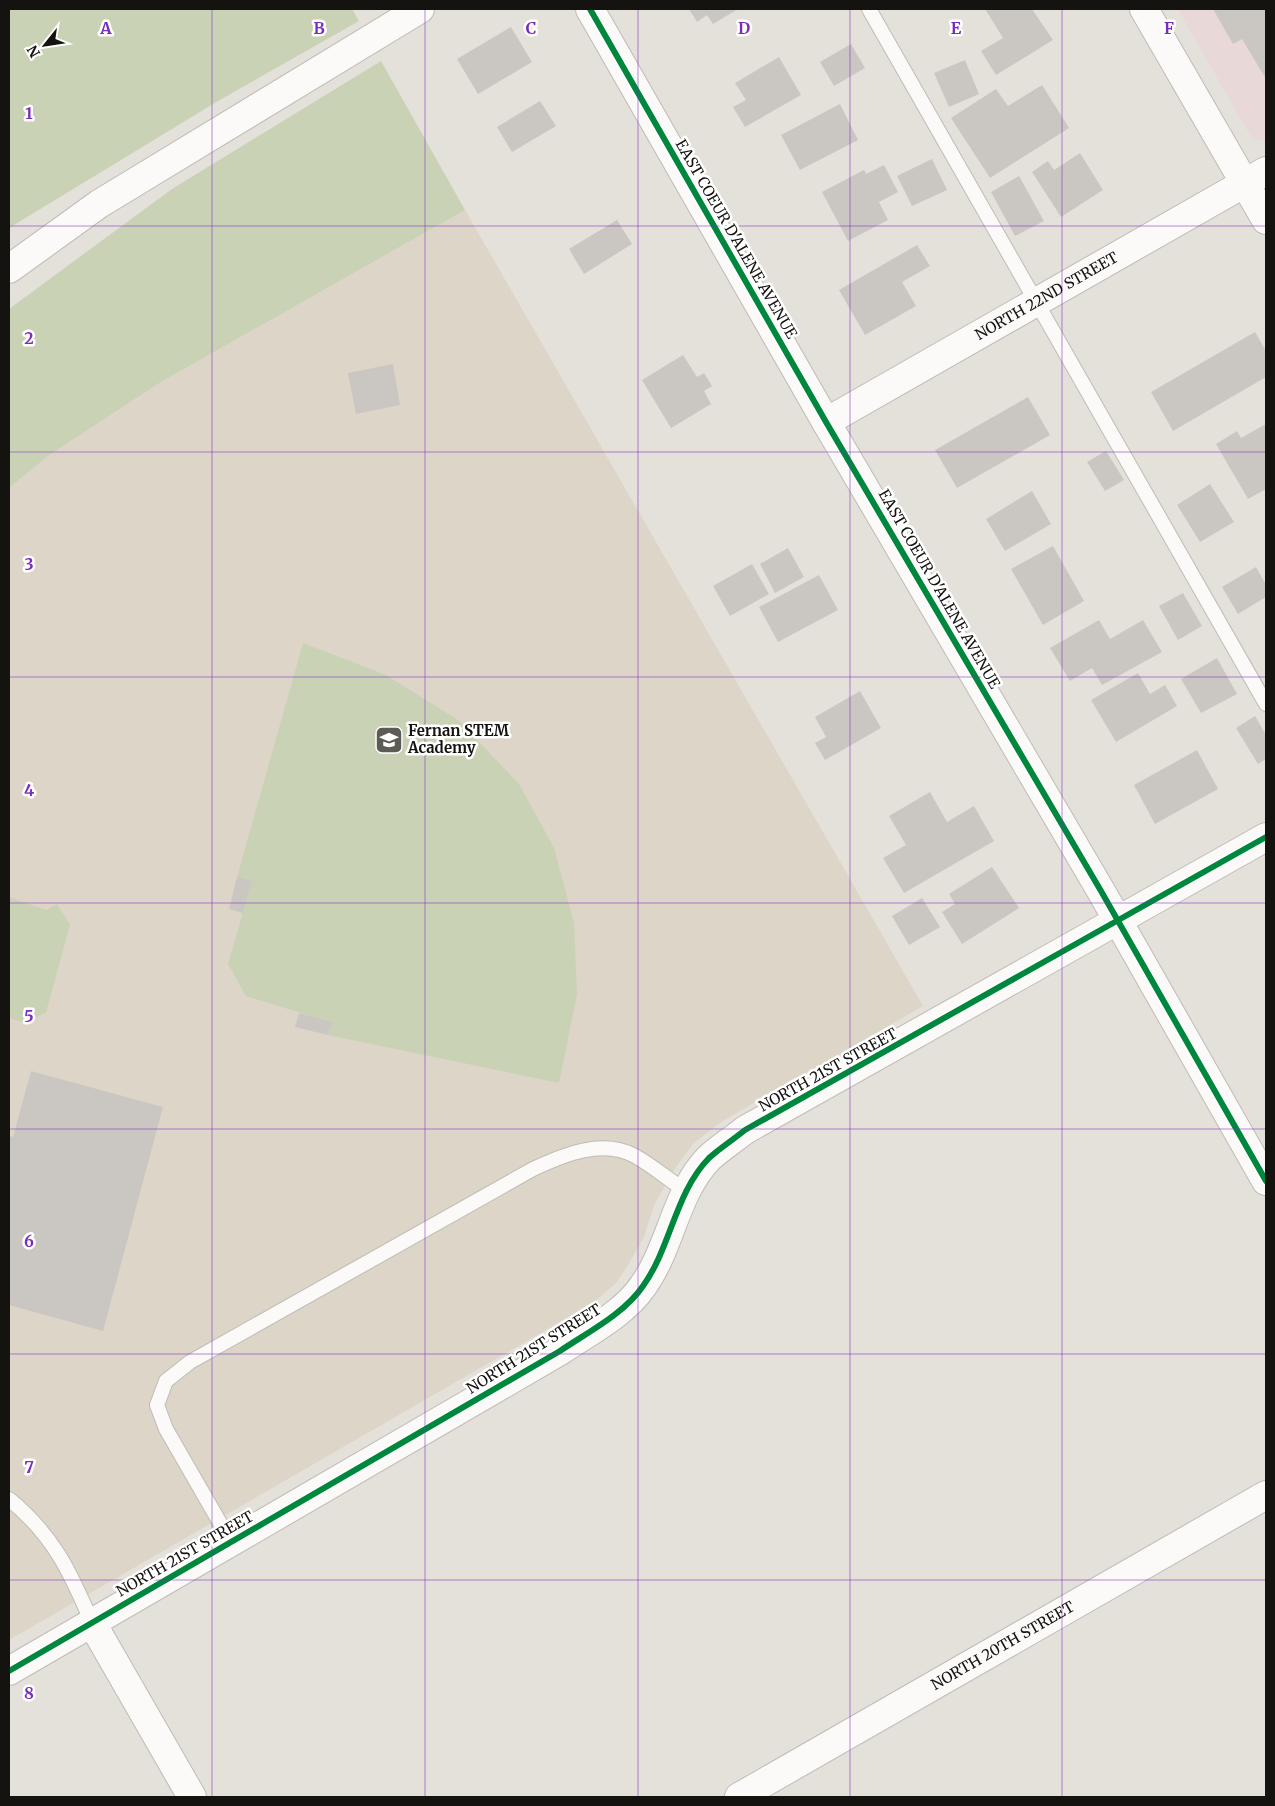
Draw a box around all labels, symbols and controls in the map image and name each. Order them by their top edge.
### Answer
text: A [99,18,112,38]
text: B [313,18,325,38]
text: C [526,18,536,38]
text: D [738,18,750,38]
text: E [951,18,962,38]
text: F [1164,18,1174,38]
north arrow [20,20,70,70]
text: N [23,42,44,61]
text: 1 [25,103,33,123]
street label: EAST COEUR D'ALENE AVENUE [671,136,802,342]
street label: NORTH 22ND STREET [972,247,1122,344]
text: 2 [24,328,34,348]
street label: EAST COEUR D'ALENE AVENUE [874,486,1005,692]
text: 3 [24,554,34,574]
place label: Fernan STEM Academy [407,721,510,757]
school or university icon: Fernan STEM Academy [374,725,404,755]
text: 4 [24,780,34,800]
text: 5 [24,1006,34,1026]
street label: NORTH 21ST STREET [755,1023,901,1115]
text: 6 [24,1231,34,1251]
street label: NORTH 21ST STREET [463,1299,605,1398]
text: 7 [24,1457,34,1477]
street label: NORTH 21ST STREET [113,1506,257,1601]
street label: NORTH 20TH STREET [928,1597,1078,1694]
text: 8 [24,1683,34,1703]

